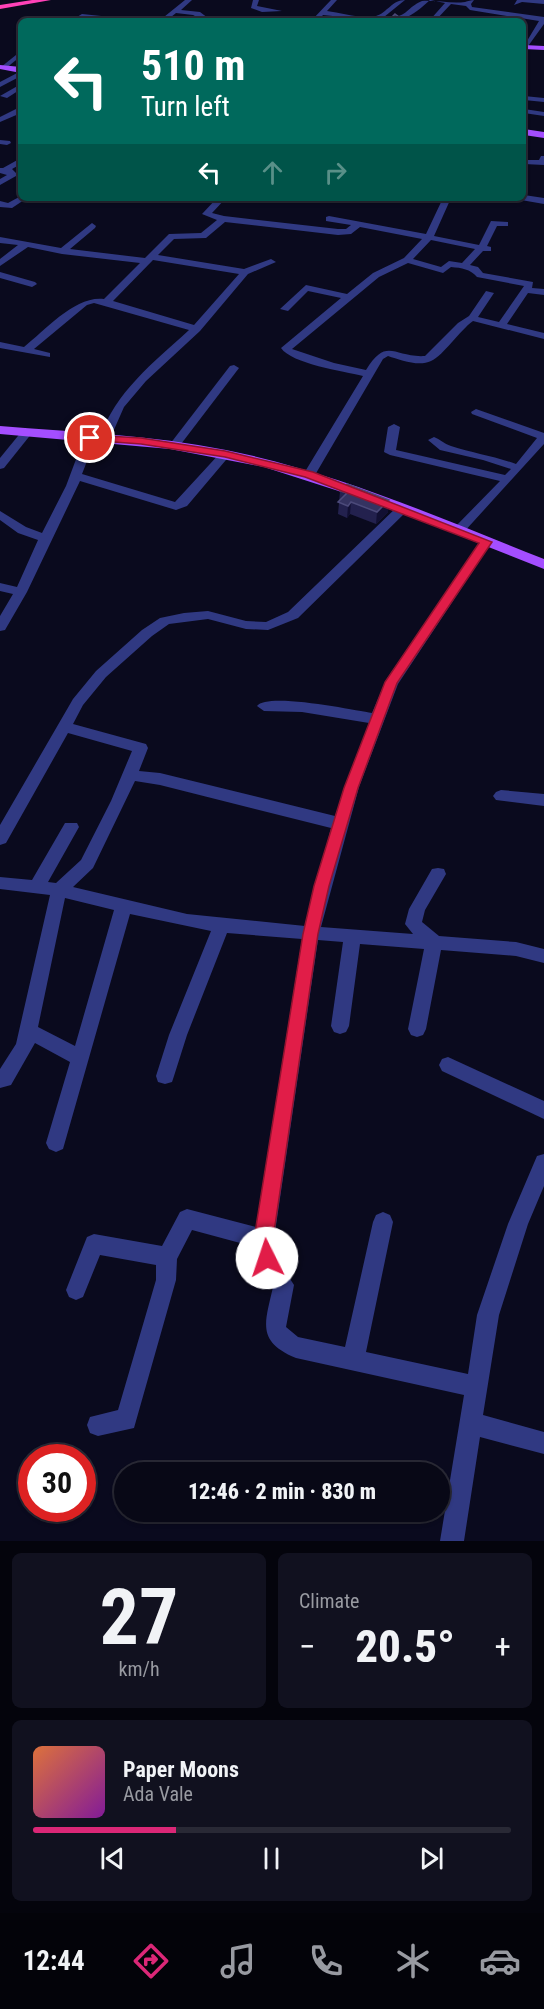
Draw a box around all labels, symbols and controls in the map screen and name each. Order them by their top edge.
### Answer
text: 510 m [141,41,246,90]
icon: left [42,42,120,120]
text: Turn left [141,91,230,123]
icon: left [193,156,226,189]
icon: ahead [256,156,289,189]
icon: right [319,156,352,189]
pin [64,412,115,463]
icon: arrive [73,421,106,454]
position arrow [235,1226,299,1290]
speed limit sign: 30 [18,1444,96,1522]
text: 12:46 · 2 min · 830 m [188,1479,376,1504]
text: 27 [100,1572,178,1663]
text: Climate [299,1589,359,1613]
text: 20.5° [355,1620,455,1673]
text: − [299,1627,316,1666]
text: + [495,1627,511,1666]
text: km/h [118,1657,160,1681]
text: Paper Moons [123,1757,239,1782]
text: Ada Vale [123,1782,193,1806]
icon: previous [96,1842,129,1875]
icon: pause [255,1842,288,1875]
icon: next [415,1842,448,1875]
icon: directions [130,1940,172,1982]
icon: music [217,1940,259,1982]
icon: phone [305,1940,347,1982]
icon: climate [392,1940,434,1982]
icon: car [479,1940,521,1982]
text: 12:44 [23,1945,85,1977]

